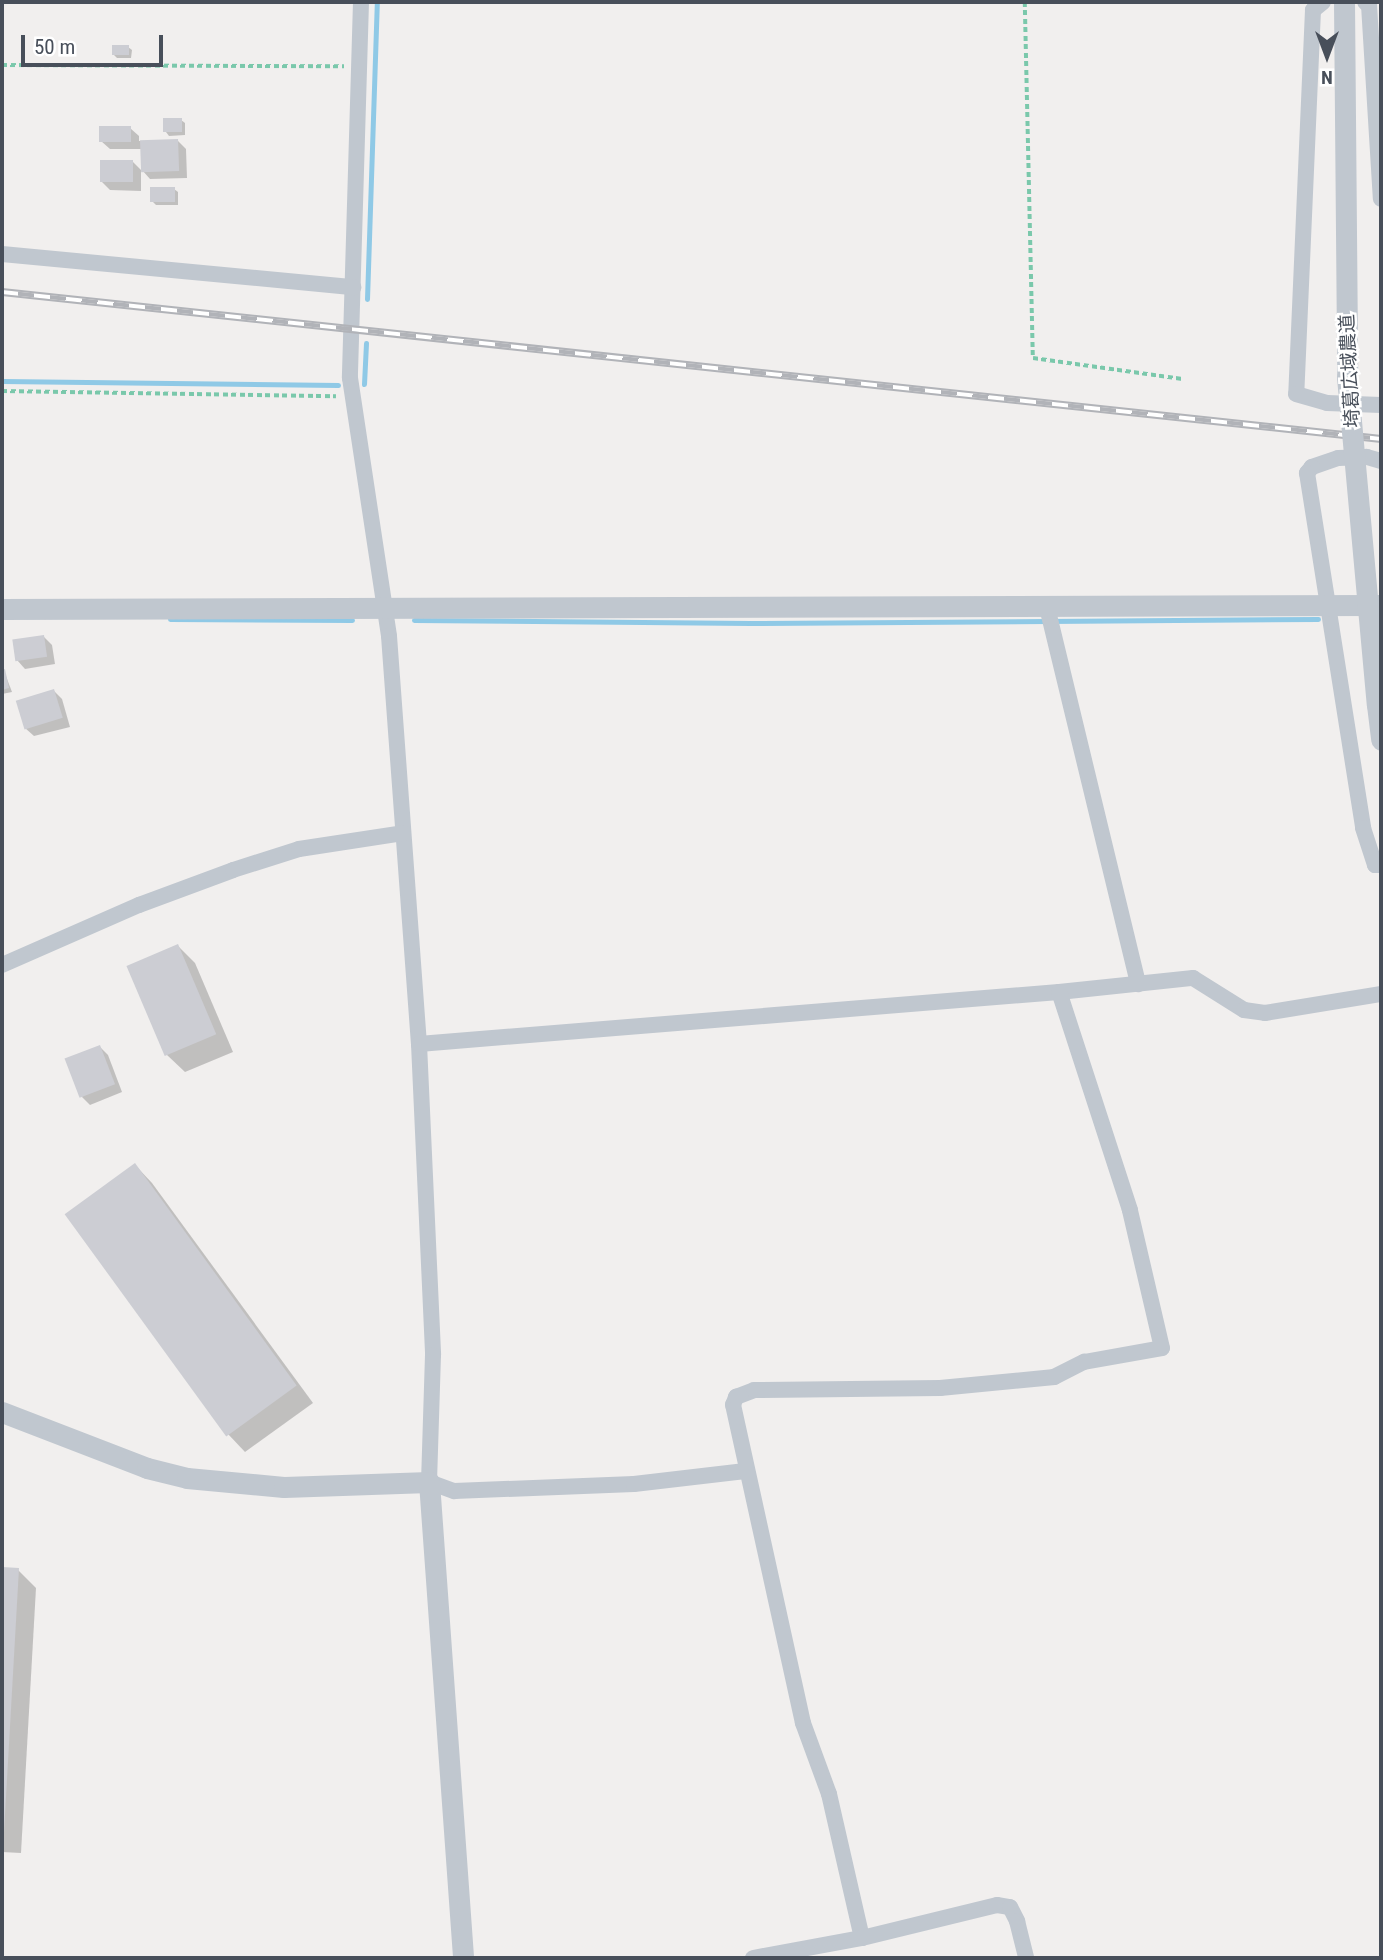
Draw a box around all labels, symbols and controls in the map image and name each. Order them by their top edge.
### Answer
scale bar [24,21,166,65]
north arrow [1292,21,1362,91]
text: 50 m [34,35,75,59]
text: N [1321,66,1333,89]
street label: 埼葛広域農道 [1336,313,1364,429]

